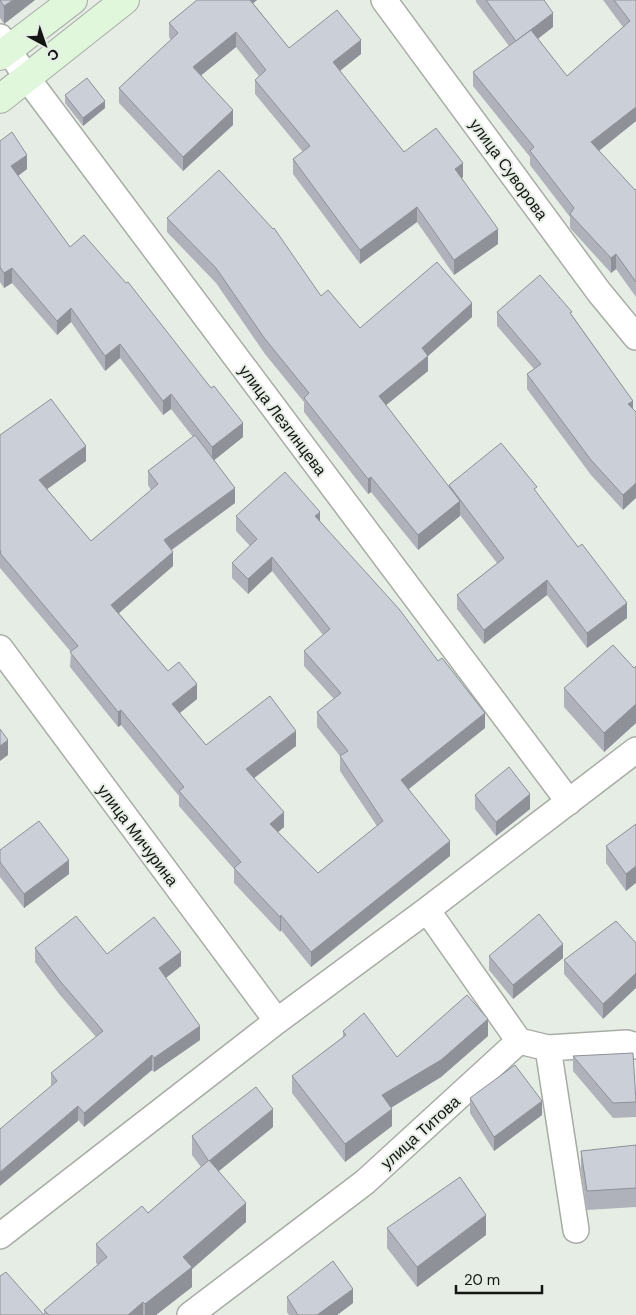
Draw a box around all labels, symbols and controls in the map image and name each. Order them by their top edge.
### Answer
north arrow [20,20,70,70]
text: С [44,45,63,65]
street label: улица Суворова [465,115,552,224]
street label: улица Лезгинцева [234,361,331,480]
street label: улица Мичурина [92,780,183,891]
street label: улица Титова [376,1091,464,1173]
scale bar [456,1262,542,1294]
text: 20 m [464,1270,500,1290]

